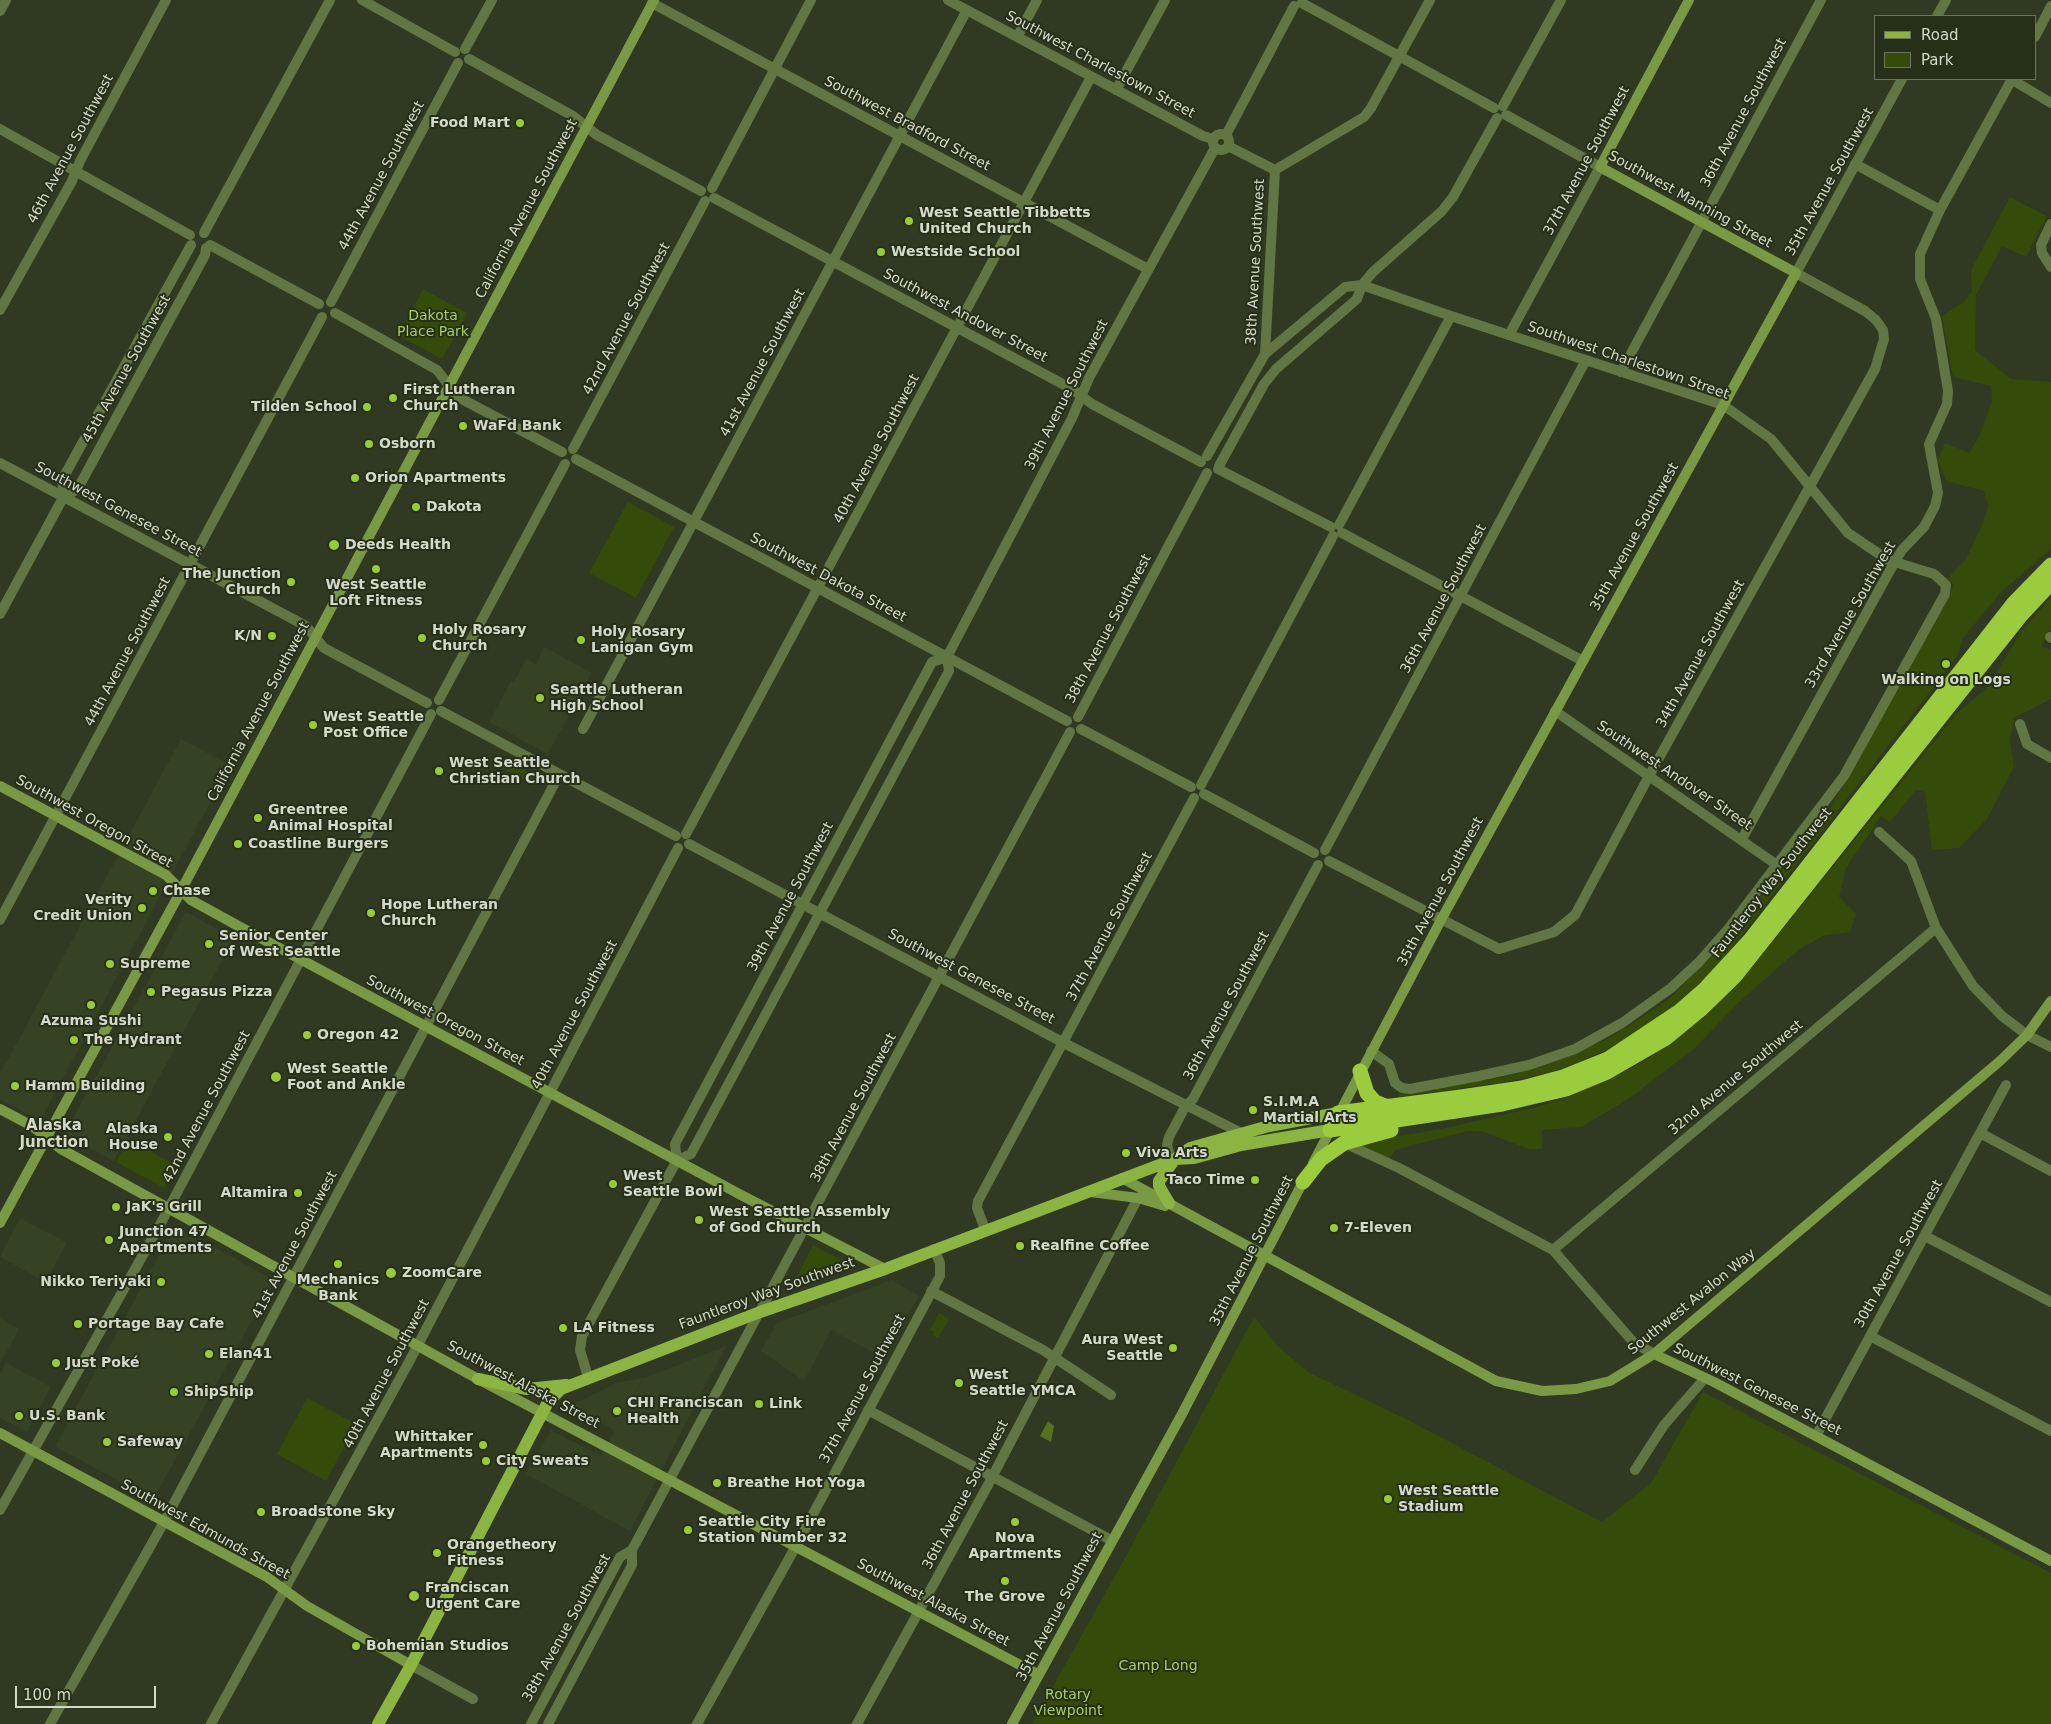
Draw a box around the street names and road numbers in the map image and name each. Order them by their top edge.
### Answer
street label: Southwest Charlestown Street [1002,8,1198,122]
street label: 36th Avenue Southwest [1697,35,1791,191]
street label: 46th Avenue Southwest [24,71,118,227]
street label: Southwest Bradford Street [821,73,993,175]
street label: 37th Avenue Southwest [1540,83,1634,239]
street label: 44th Avenue Southwest [335,98,429,254]
street label: 35th Avenue Southwest [1782,105,1878,259]
street label: California Avenue Southwest [472,116,582,302]
street label: Southwest Manning Street [1605,148,1775,252]
street label: 38th Avenue Southwest [1243,178,1269,346]
street label: 42nd Avenue Southwest [580,240,674,398]
street label: Southwest Andover Street [880,266,1050,366]
street label: 41st Avenue Southwest [717,286,809,440]
street label: 45th Avenue Southwest [79,292,175,446]
street label: 39th Avenue Southwest [1022,317,1112,473]
street label: Southwest Charlestown Street [1525,319,1731,403]
street label: 40th Avenue Southwest [830,371,924,527]
street label: Southwest Genesee Street [32,459,204,561]
street label: 35th Avenue Southwest [1587,460,1683,614]
street label: 36th Avenue Southwest [1397,521,1491,677]
street label: Southwest Dakota Street [747,530,909,626]
street label: 33rd Avenue Southwest [1802,539,1900,691]
street label: 38th Avenue Southwest [1062,551,1156,707]
street label: 44th Avenue Southwest [81,574,175,730]
street label: 34th Avenue Southwest [1653,577,1749,731]
street label: California Avenue Southwest [204,619,314,805]
street label: Southwest Andover Street [1593,718,1755,834]
street label: Southwest Oregon Street [13,772,175,872]
street label: Fauntleroy Way Southwest [1708,805,1836,961]
street label: 35th Avenue Southwest [1394,814,1488,970]
street label: 39th Avenue Southwest [744,819,838,975]
street label: 37th Avenue Southwest [1063,849,1157,1005]
street label: Southwest Genesee Street [885,926,1057,1028]
street label: 36th Avenue Southwest [1180,928,1274,1084]
street label: 40th Avenue Southwest [528,937,622,1093]
street label: Southwest Oregon Street [363,972,527,1070]
street label: 32nd Avenue Southwest [1665,1017,1807,1139]
street label: 42nd Avenue Southwest [160,1028,254,1186]
street label: 38th Avenue Southwest [807,1030,901,1186]
street label: 41st Avenue Southwest [249,1168,341,1322]
street label: 35th Avenue Southwest [1207,1173,1297,1329]
street label: 30th Avenue Southwest [1851,1177,1947,1331]
street label: Southwest Avalon Way [1625,1245,1759,1359]
street label: Fauntleroy Way Southwest [677,1254,857,1334]
street label: 40th Avenue Southwest [340,1296,434,1452]
street label: 37th Avenue Southwest [816,1311,910,1467]
street label: Southwest Alaska Street [444,1338,602,1432]
street label: Southwest Genesee Street [1670,1340,1844,1440]
street label: 36th Avenue Southwest [919,1417,1013,1573]
street label: Southwest Edmunds Street [118,1477,292,1583]
street label: 35th Avenue Southwest [1013,1529,1107,1685]
street label: 38th Avenue Southwest [519,1551,615,1705]
street label: Southwest Alaska Street [854,1556,1012,1650]

